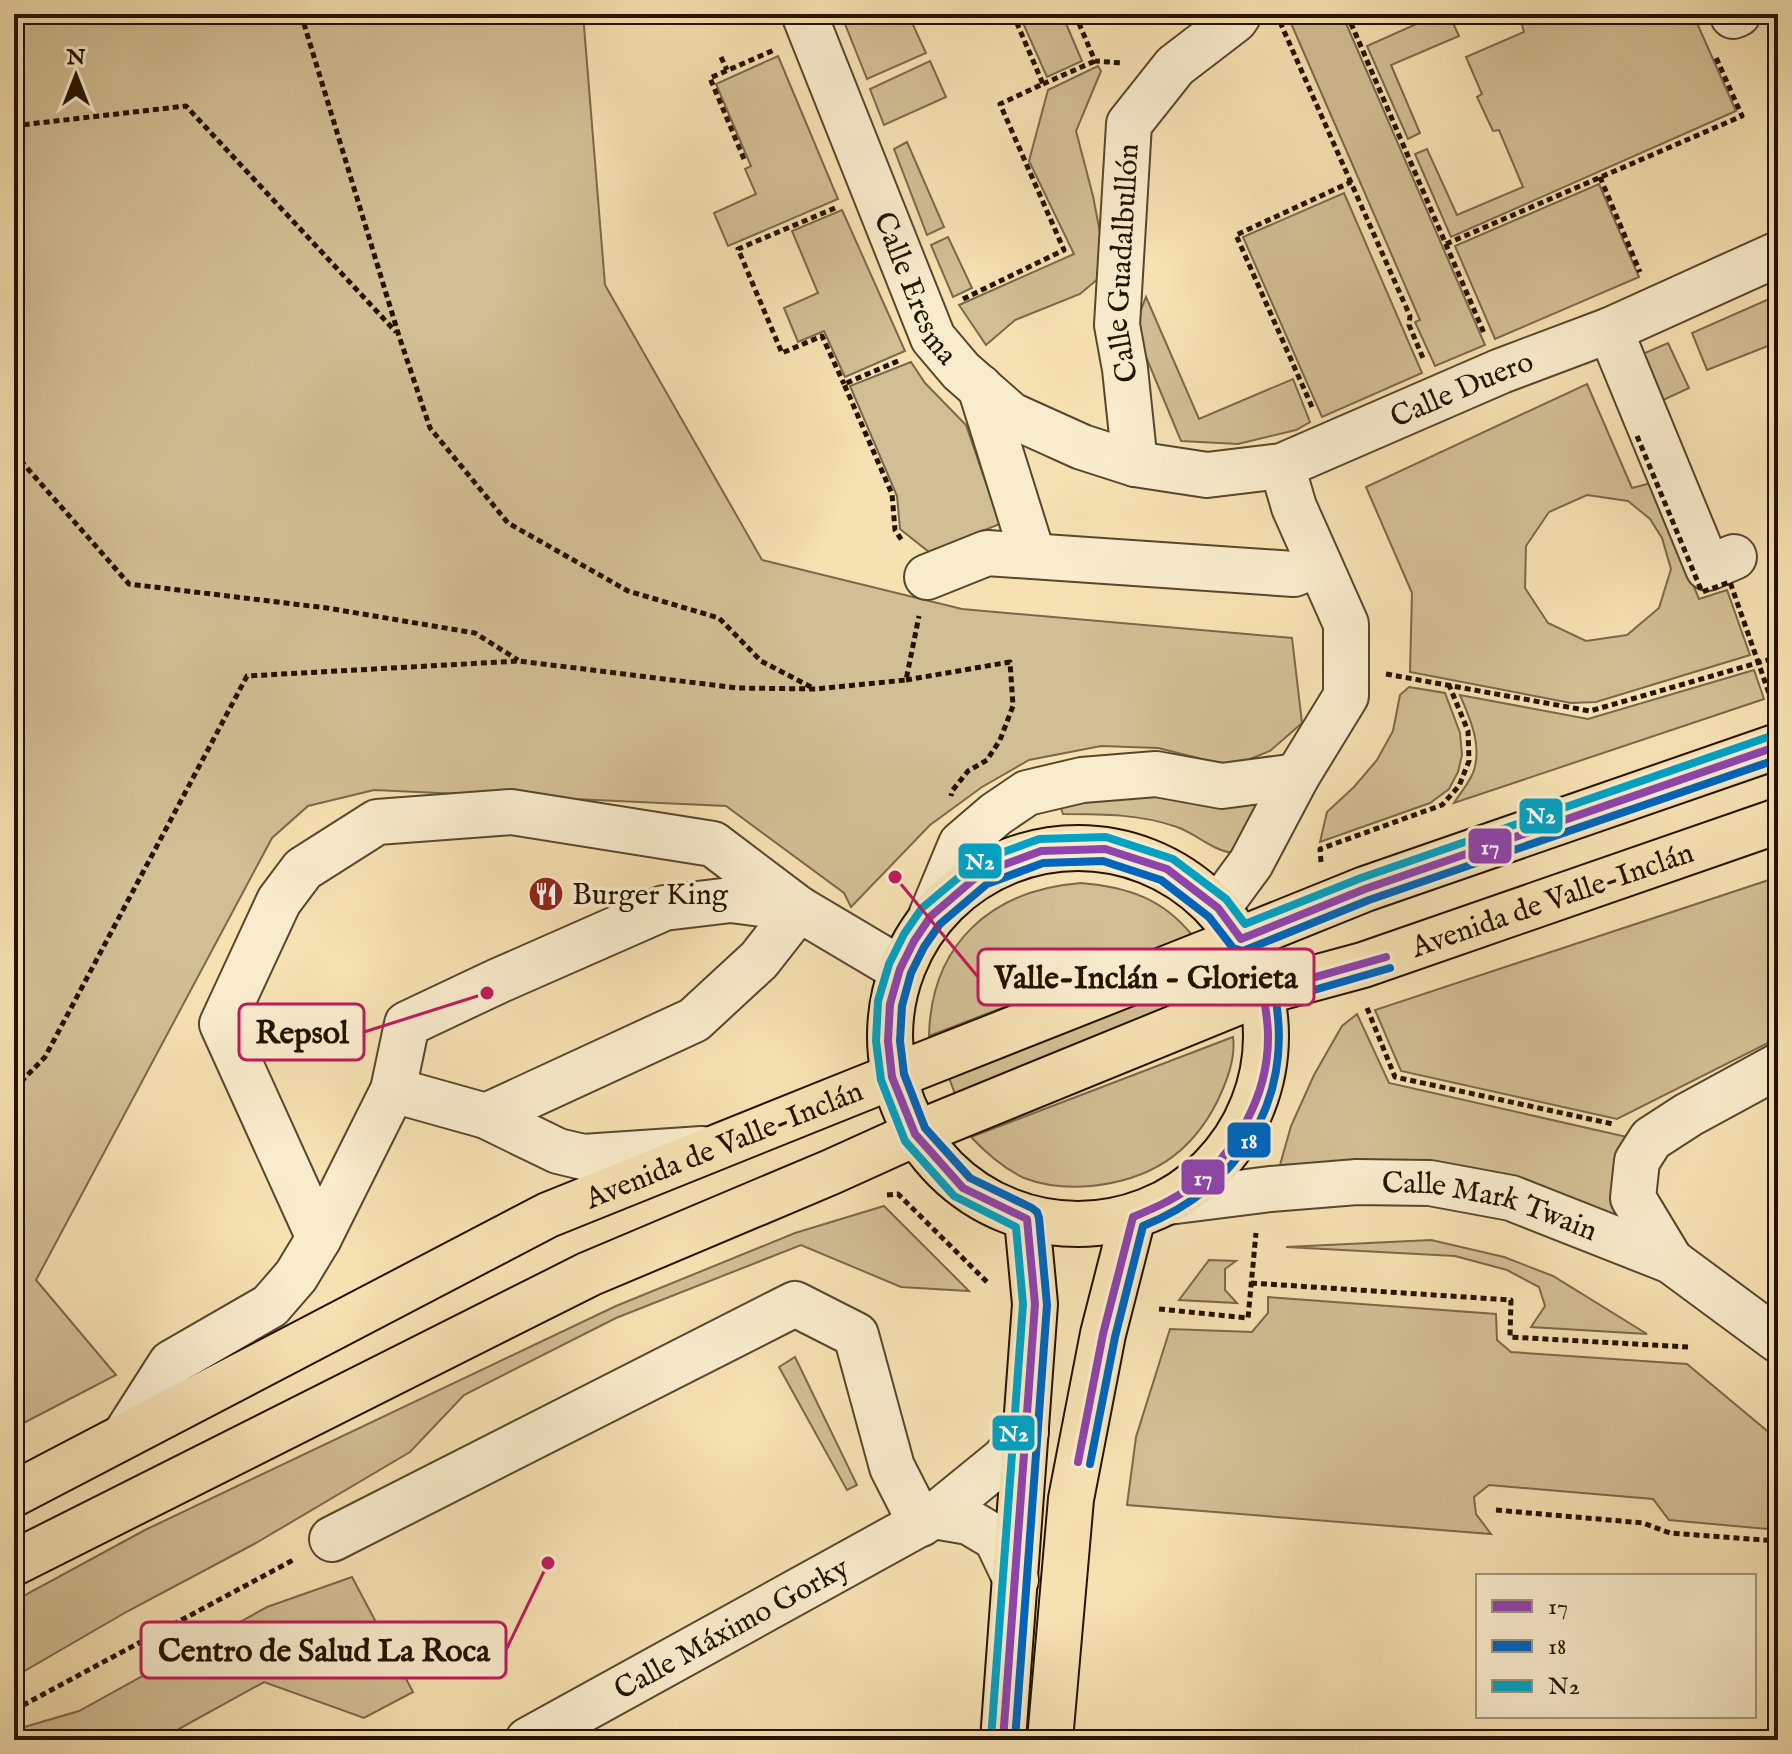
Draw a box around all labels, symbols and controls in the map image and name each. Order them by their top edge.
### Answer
north arrow [36,36,116,116]
text: N [65,44,86,72]
street label: Calle Guadalbullón [1099,142,1149,384]
street label: Calle Eresma [864,207,965,374]
street label: Calle Duero [1385,344,1539,438]
line badge: N2 [1518,797,1564,835]
text: N2 [1525,803,1556,831]
line badge: 17 [1467,827,1513,865]
text: 17 [1481,834,1499,862]
street label: Avenida de Valle-Inclán [1406,835,1699,968]
line badge: N2 [957,842,1003,880]
text: N2 [964,849,995,877]
restaurant icon: Burger King [527,875,565,913]
place label: Burger King [572,877,729,915]
callout: Valle-Inclán - Glorieta [978,949,1314,1005]
text: Valle-Inclán - Glorieta [993,959,1299,1000]
callout: Repsol [239,1004,364,1060]
text: Repsol [255,1014,350,1055]
street label: Avenida de Valle-Inclán [579,1073,869,1219]
line badge: 18 [1226,1121,1272,1159]
text: 18 [1241,1128,1257,1156]
line badge: 17 [1180,1158,1226,1196]
text: 17 [1194,1165,1212,1193]
street label: Calle Mark Twain [1382,1165,1602,1251]
line badge: N2 [991,1414,1036,1452]
text: N2 [998,1421,1029,1449]
street label: Calle Máximo Gorky [608,1550,856,1710]
legend [1476,1574,1756,1718]
text: 17 [1548,1592,1568,1623]
callout: Centro de Salud La Roca [141,1622,506,1678]
text: Centro de Salud La Roca [158,1632,491,1673]
text: 18 [1548,1632,1566,1663]
text: N2 [1548,1672,1580,1703]

